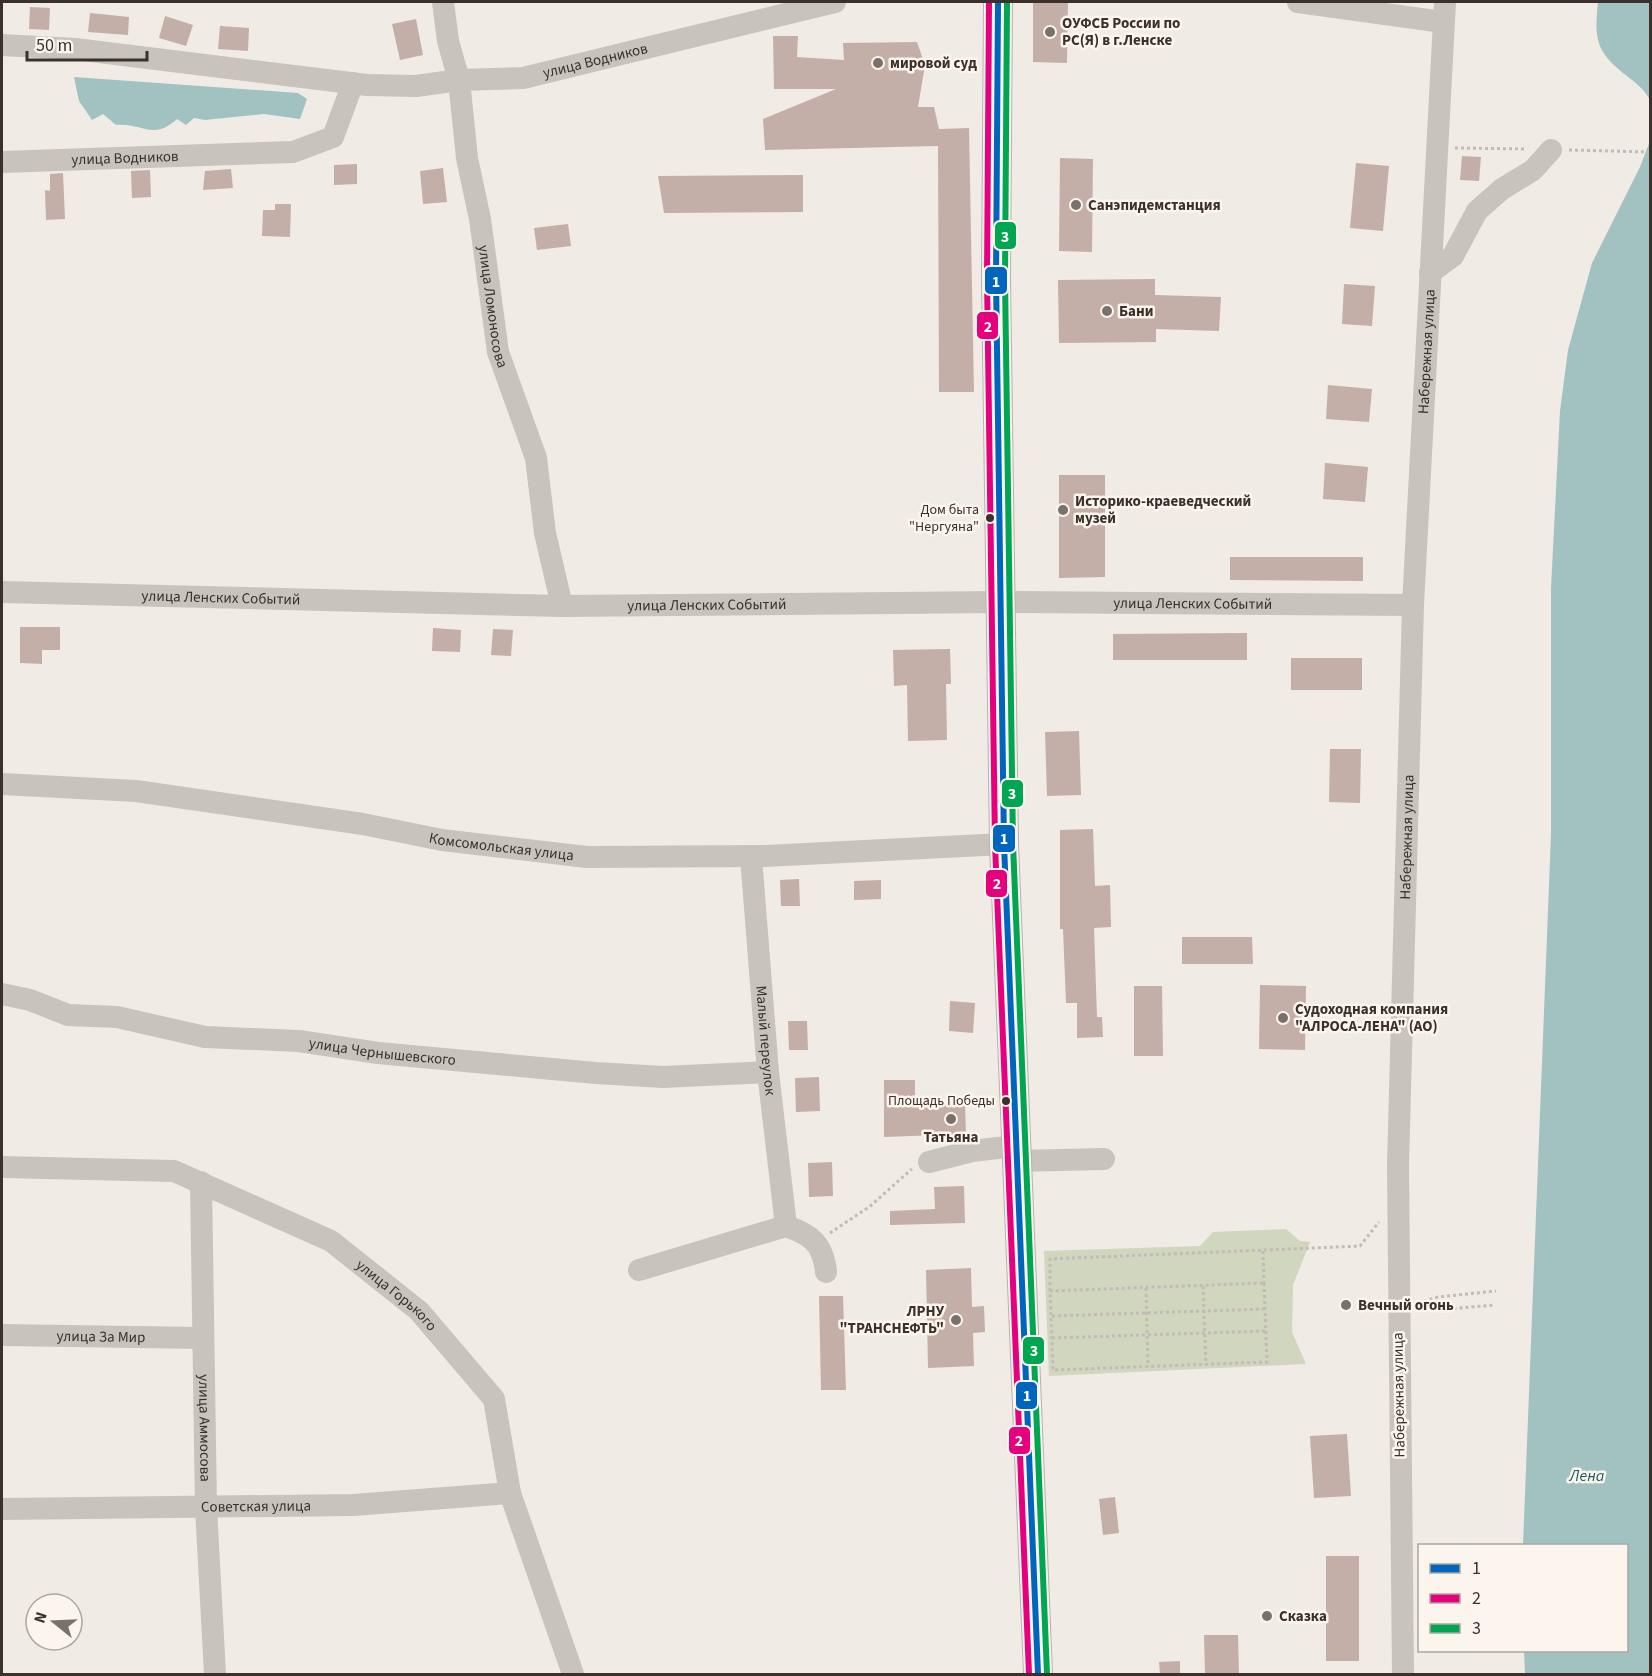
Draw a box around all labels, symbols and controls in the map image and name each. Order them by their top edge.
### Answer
place label: ОУФСБ России по РС(Я) в г.Ленске [1062,13,1180,51]
scale bar [27,24,147,62]
marker: ОУФСБ России по РС(Я) в г.Ленске [1043,25,1057,39]
text: 50 m [36,33,72,58]
street label: улица Водников [541,37,650,83]
place label: мировой суд [890,53,977,74]
marker: мировой суд [871,56,885,70]
street label: улица Водников [71,145,179,170]
place label: Санэпидемстанция [1088,195,1221,216]
marker: Санэпидемстанция [1069,198,1083,212]
line badge: 3 [994,221,1017,250]
text: 3 [1001,226,1009,248]
street label: улица Ломоносова [473,244,513,371]
line badge: 1 [984,266,1008,295]
text: 1 [992,271,1000,293]
street label: Набережная улица [1413,289,1440,415]
place label: Бани [1119,301,1153,322]
marker: Бани [1100,304,1114,318]
line badge: 2 [976,311,999,340]
text: 2 [984,316,992,338]
place label: Историко-краеведческий музей [1075,491,1251,529]
place label: Дом быта "Нергуяна" [909,500,979,537]
marker: Историко-краеведческий музей [1056,503,1070,517]
marker: Дом быта "Нергуяна" [984,512,996,524]
street label: улица Ленских Событий [141,585,301,610]
street label: улица Ленских Событий [1113,592,1272,614]
street label: улица Ленских Событий [627,593,786,616]
street label: Набережная улица [1395,774,1419,900]
line badge: 3 [1001,779,1024,808]
text: 3 [1008,783,1016,805]
line badge: 1 [992,824,1016,853]
street label: Комсомольская улица [427,827,575,866]
text: 1 [1000,828,1008,850]
line badge: 2 [985,869,1008,898]
text: 2 [993,873,1001,895]
street label: Малый переулок [751,985,781,1097]
place label: Судоходная компания "АЛРОСА-ЛЕНА" (АО) [1295,999,1448,1037]
marker: Судоходная компания "АЛРОСА-ЛЕНА" (АО) [1276,1011,1290,1025]
street label: улица Чернышевского [308,1032,457,1071]
place label: Площадь Победы [888,1091,995,1111]
marker: Площадь Победы [1000,1095,1012,1107]
marker: Татьяна [944,1112,958,1126]
place label: Татьяна [924,1127,978,1148]
street label: улица Горького [351,1254,442,1335]
place label: Вечный огонь [1358,1295,1454,1316]
marker: Вечный огонь [1339,1298,1353,1312]
place label: ЛРНУ "ТРАНСНЕФТЬ" [840,1301,945,1339]
marker: ЛРНУ "ТРАНСНЕФТЬ" [949,1313,963,1327]
street label: улица За Мир [56,1325,146,1348]
street label: Набережная улица [1387,1332,1411,1458]
line badge: 3 [1022,1336,1045,1365]
text: 3 [1030,1340,1038,1362]
street label: улица Аммосова [193,1374,216,1482]
line badge: 1 [1015,1381,1038,1410]
text: 1 [1023,1385,1031,1407]
line badge: 2 [1008,1426,1031,1455]
text: 2 [1015,1430,1023,1452]
water label: Лена [1569,1465,1605,1487]
street label: Советская улица [201,1495,311,1517]
legend [1418,1544,1628,1652]
text: 1 [1472,1556,1481,1581]
text: 2 [1472,1586,1481,1611]
north arrow [24,1592,84,1652]
place label: Сказка [1279,1606,1327,1627]
text: N [29,1609,53,1626]
marker: Сказка [1260,1609,1274,1623]
text: 3 [1472,1616,1481,1641]

